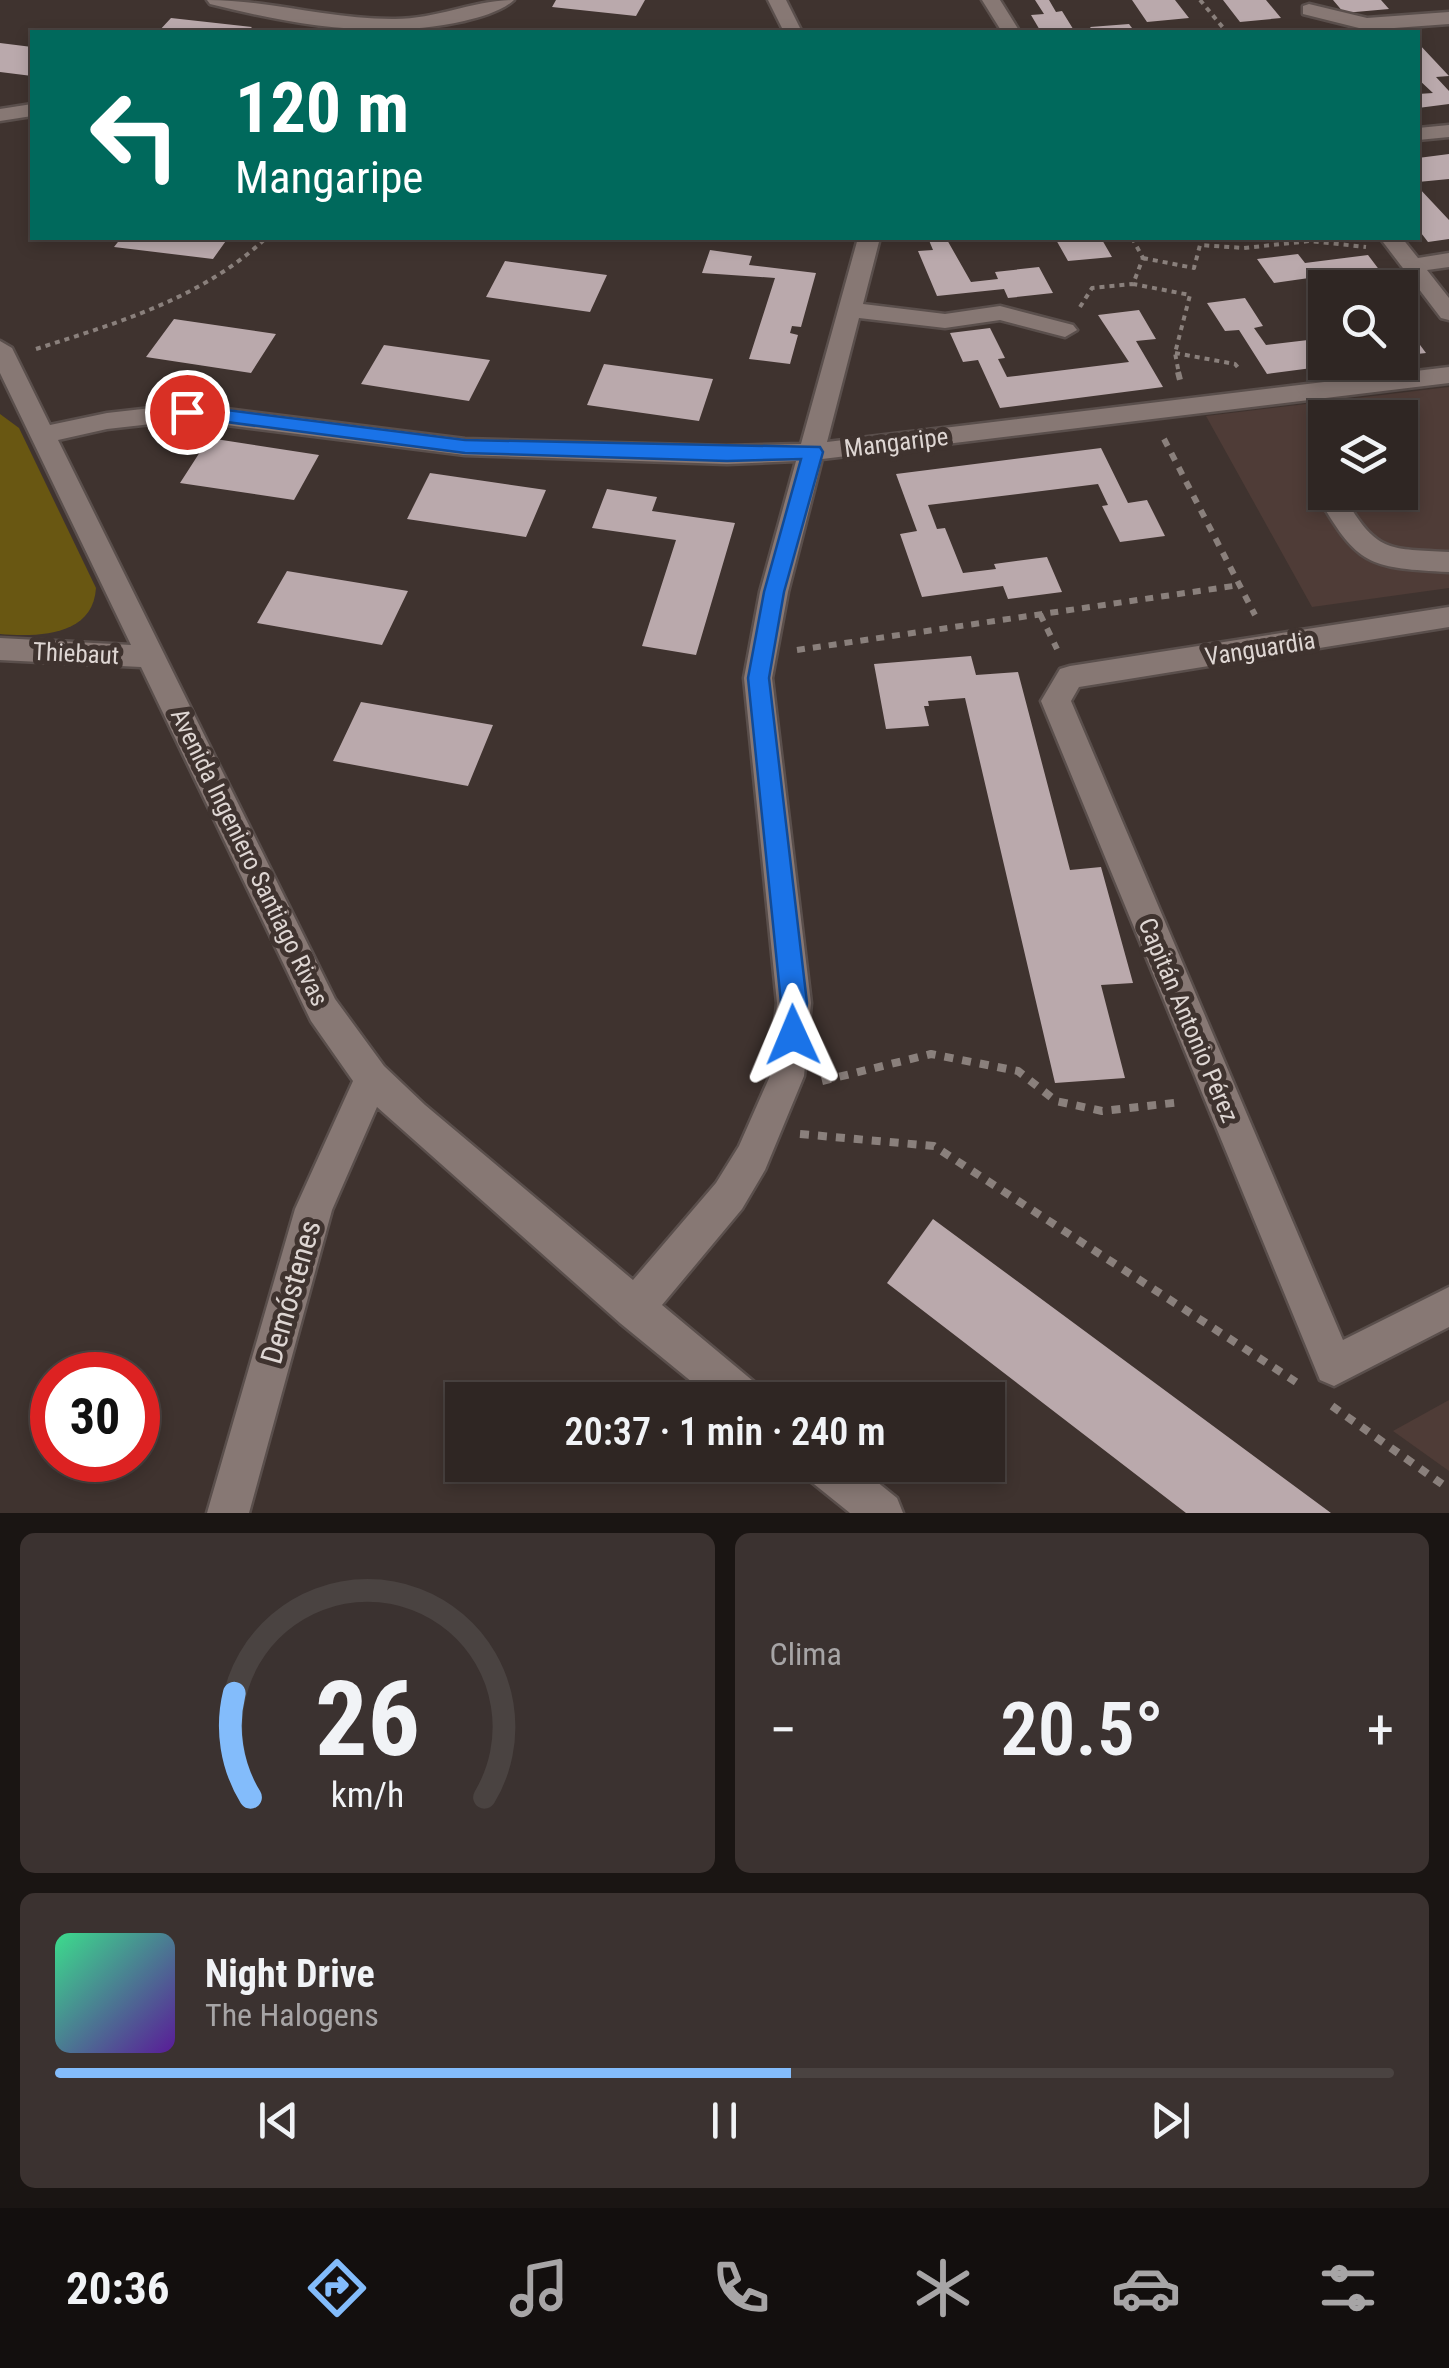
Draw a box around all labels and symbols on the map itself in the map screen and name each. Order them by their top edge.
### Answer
pin [145,370,230,455]
street label: Mangaripe [842,422,950,463]
street label: Vanguardia [1203,625,1317,672]
street label: Thiebaut [32,637,120,670]
street label: Avenida Ingeniero Santiago Rivas [165,704,334,1011]
street label: Capitán Antonio Pérez [1132,914,1245,1127]
position arrow [741,983,845,1087]
street label: Demóstenes [253,1216,328,1368]
speed limit sign: 30 [30,1352,160,1482]

